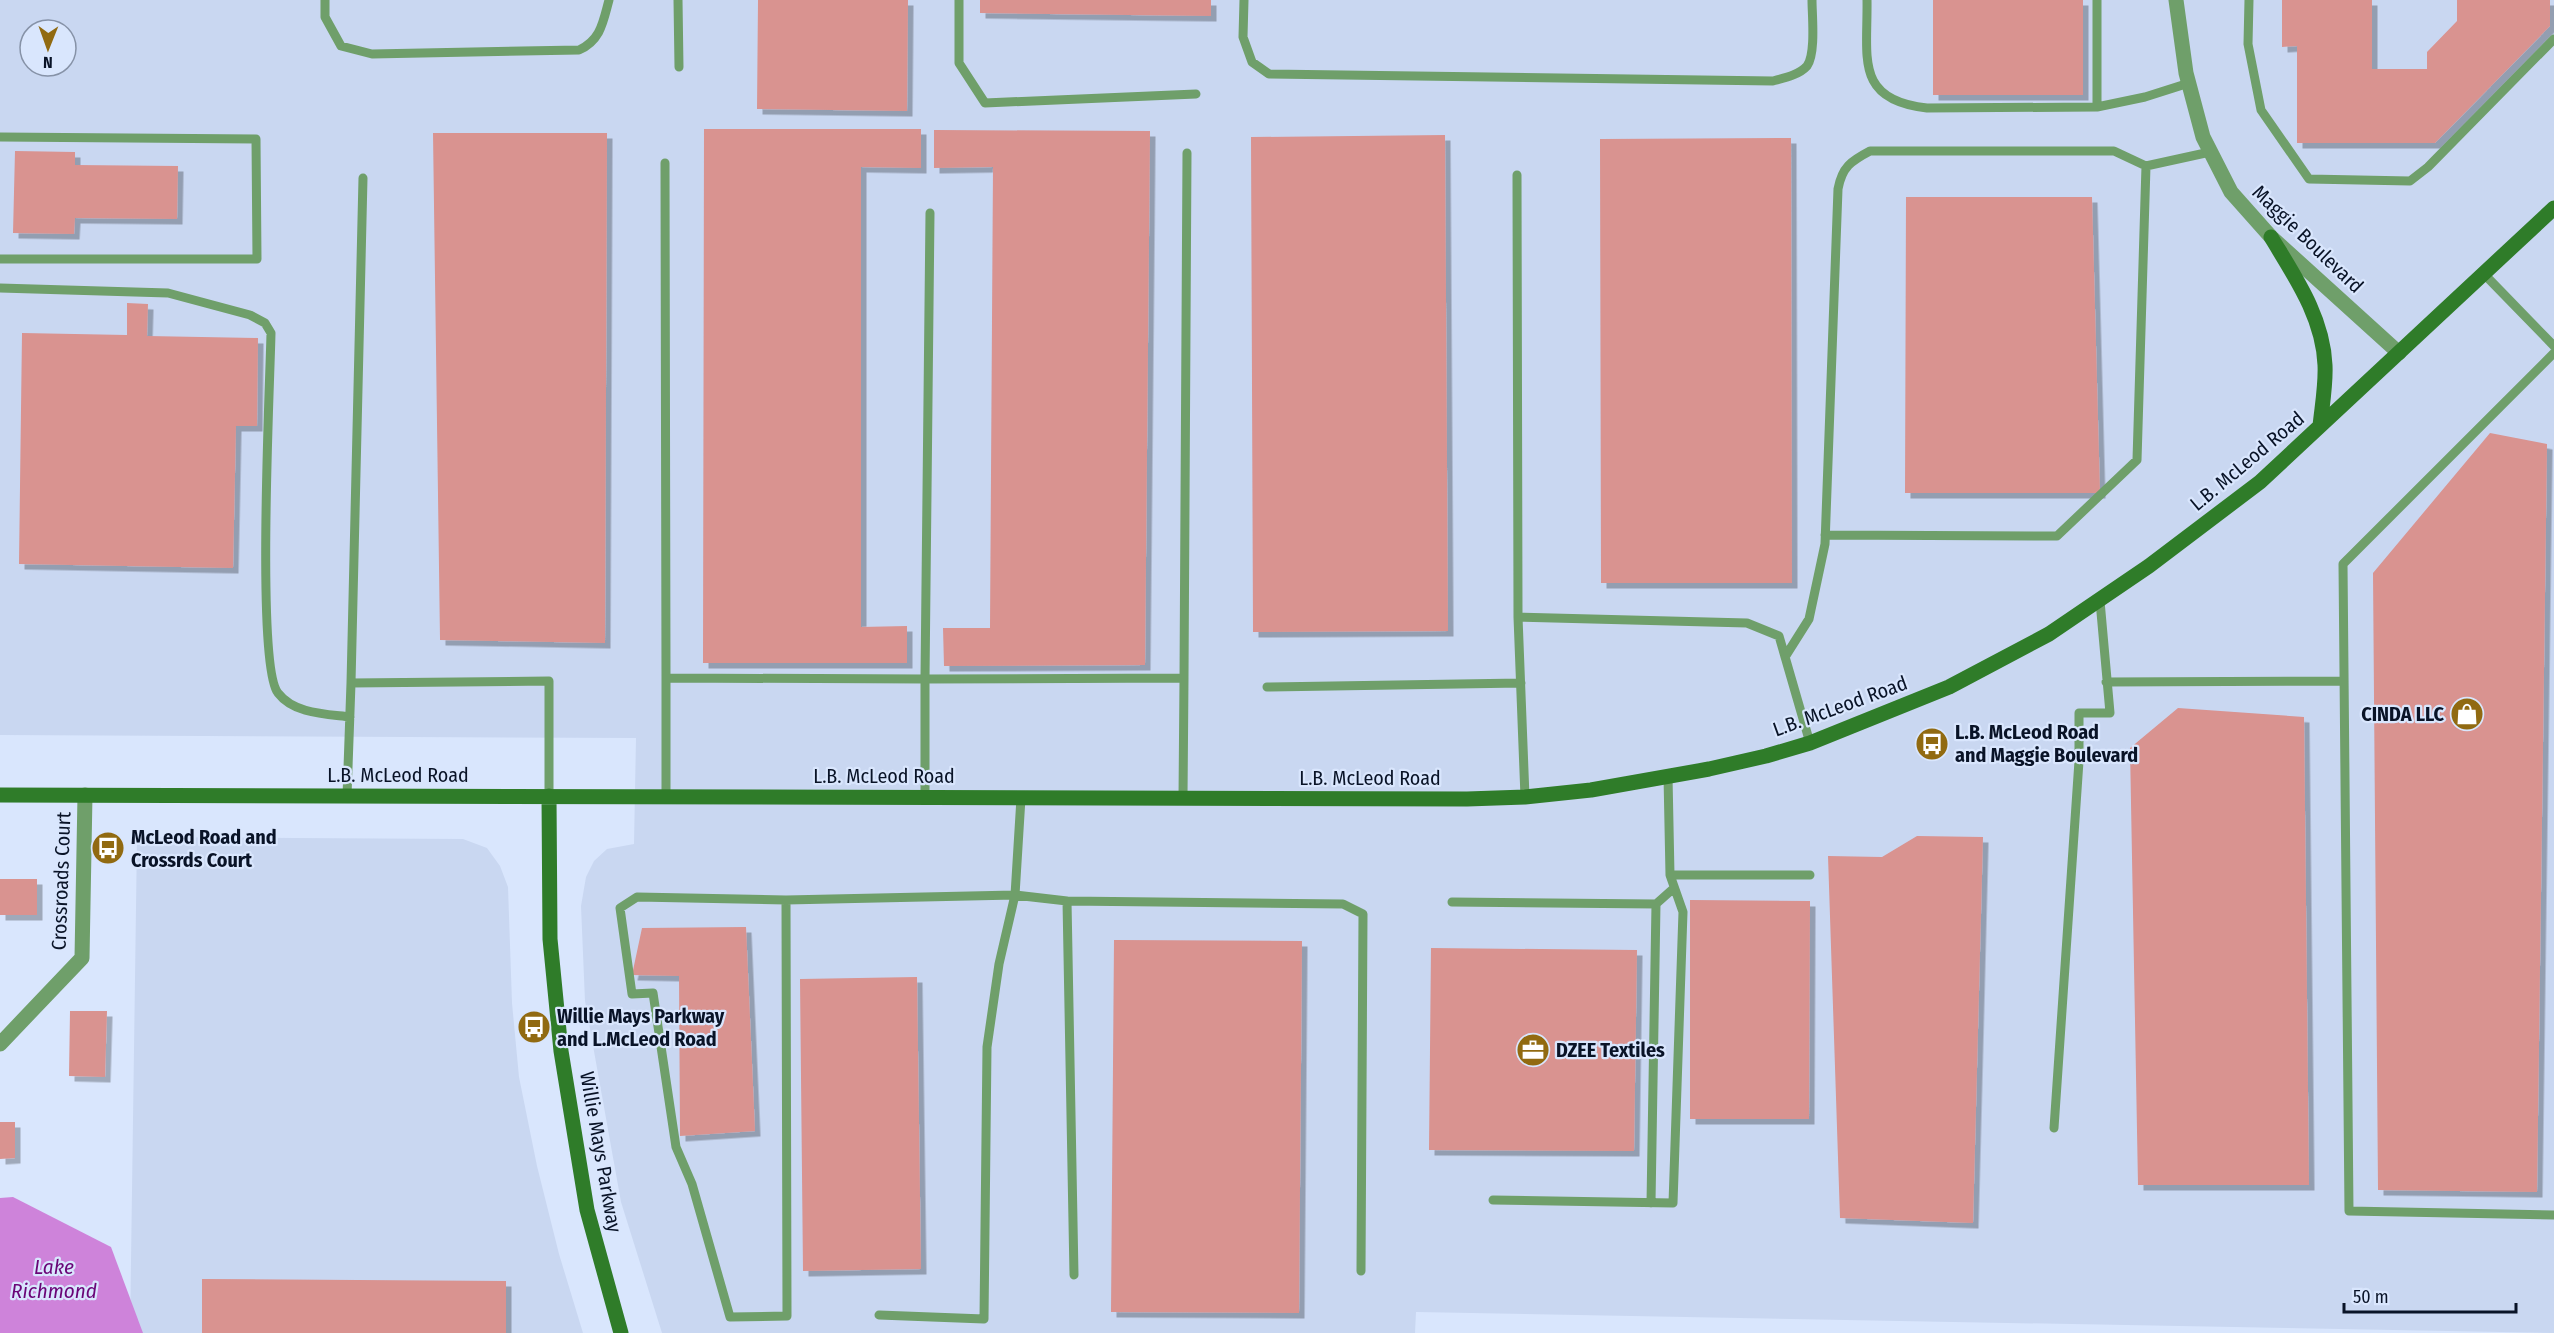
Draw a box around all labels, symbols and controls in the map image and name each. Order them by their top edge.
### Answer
north arrow [18,18,78,78]
text: N [43,53,53,72]
street label: Maggie Boulevard [2248,180,2368,298]
street label: L.B. McLeod Road [2185,406,2309,516]
street label: L.B. McLeod Road [1769,671,1911,741]
shop icon: CINDA LLC [2449,696,2485,732]
place label: CINDA LLC [2361,702,2445,726]
place label: L.B. McLeod Road and Maggie Boulevard [1955,720,2138,767]
bus stop icon: L.B. McLeod Road and Maggie Boulevard [1914,726,1950,762]
street label: L.B. McLeod Road [327,763,469,787]
street label: L.B. McLeod Road [813,764,955,788]
street label: L.B. McLeod Road [1299,766,1441,790]
street label: Crossroads Court [47,811,75,951]
place label: McLeod Road and Crossrds Court [131,825,277,872]
bus stop icon: McLeod Road and Crossrds Court [90,830,126,866]
place label: Willie Mays Parkway and L.McLeod Road [557,1004,725,1051]
bus stop icon: Willie Mays Parkway and L.McLeod Road [516,1009,552,1045]
office icon: DZEE Textiles [1515,1032,1551,1068]
place label: DZEE Textiles [1556,1038,1665,1062]
street label: Willie Mays Parkway [575,1070,627,1234]
water label: Lake Richmond [11,1254,97,1304]
scale bar [2344,1276,2516,1314]
text: 50 m [2353,1286,2389,1308]

